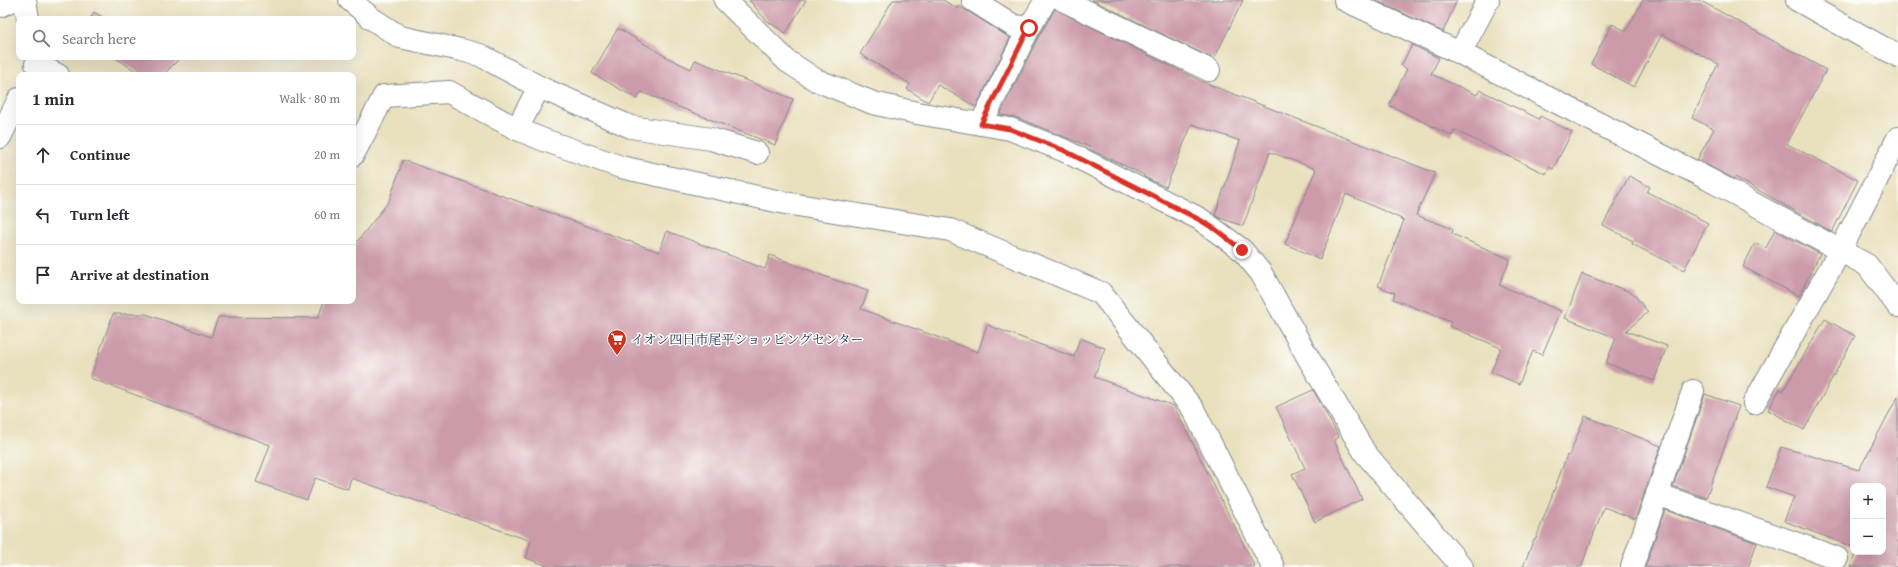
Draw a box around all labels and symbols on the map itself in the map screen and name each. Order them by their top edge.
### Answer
route start [1020,19,1038,37]
route end [1233,241,1251,259]
supermarket icon: イオン四日市尾平ショッピングセンター [606,328,628,356]
place label: イオン四日市尾平ショッピングセンター [631,330,864,349]

